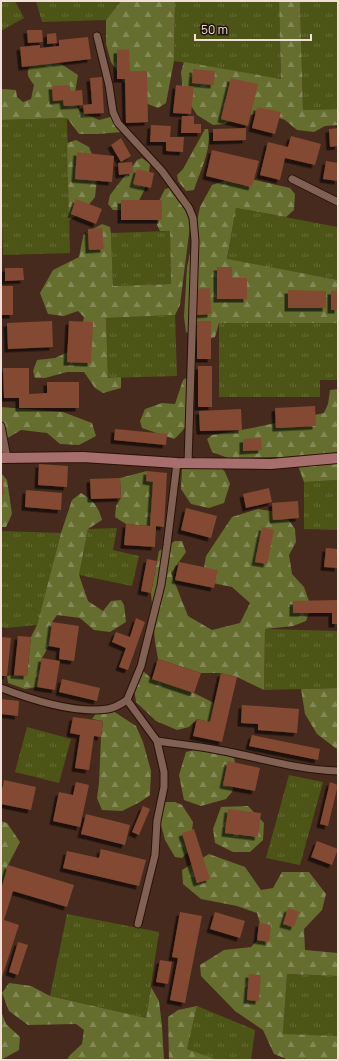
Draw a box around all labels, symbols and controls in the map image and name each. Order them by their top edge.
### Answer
scale bar [195,16,311,42]
text: 50 m [201,21,228,38]

